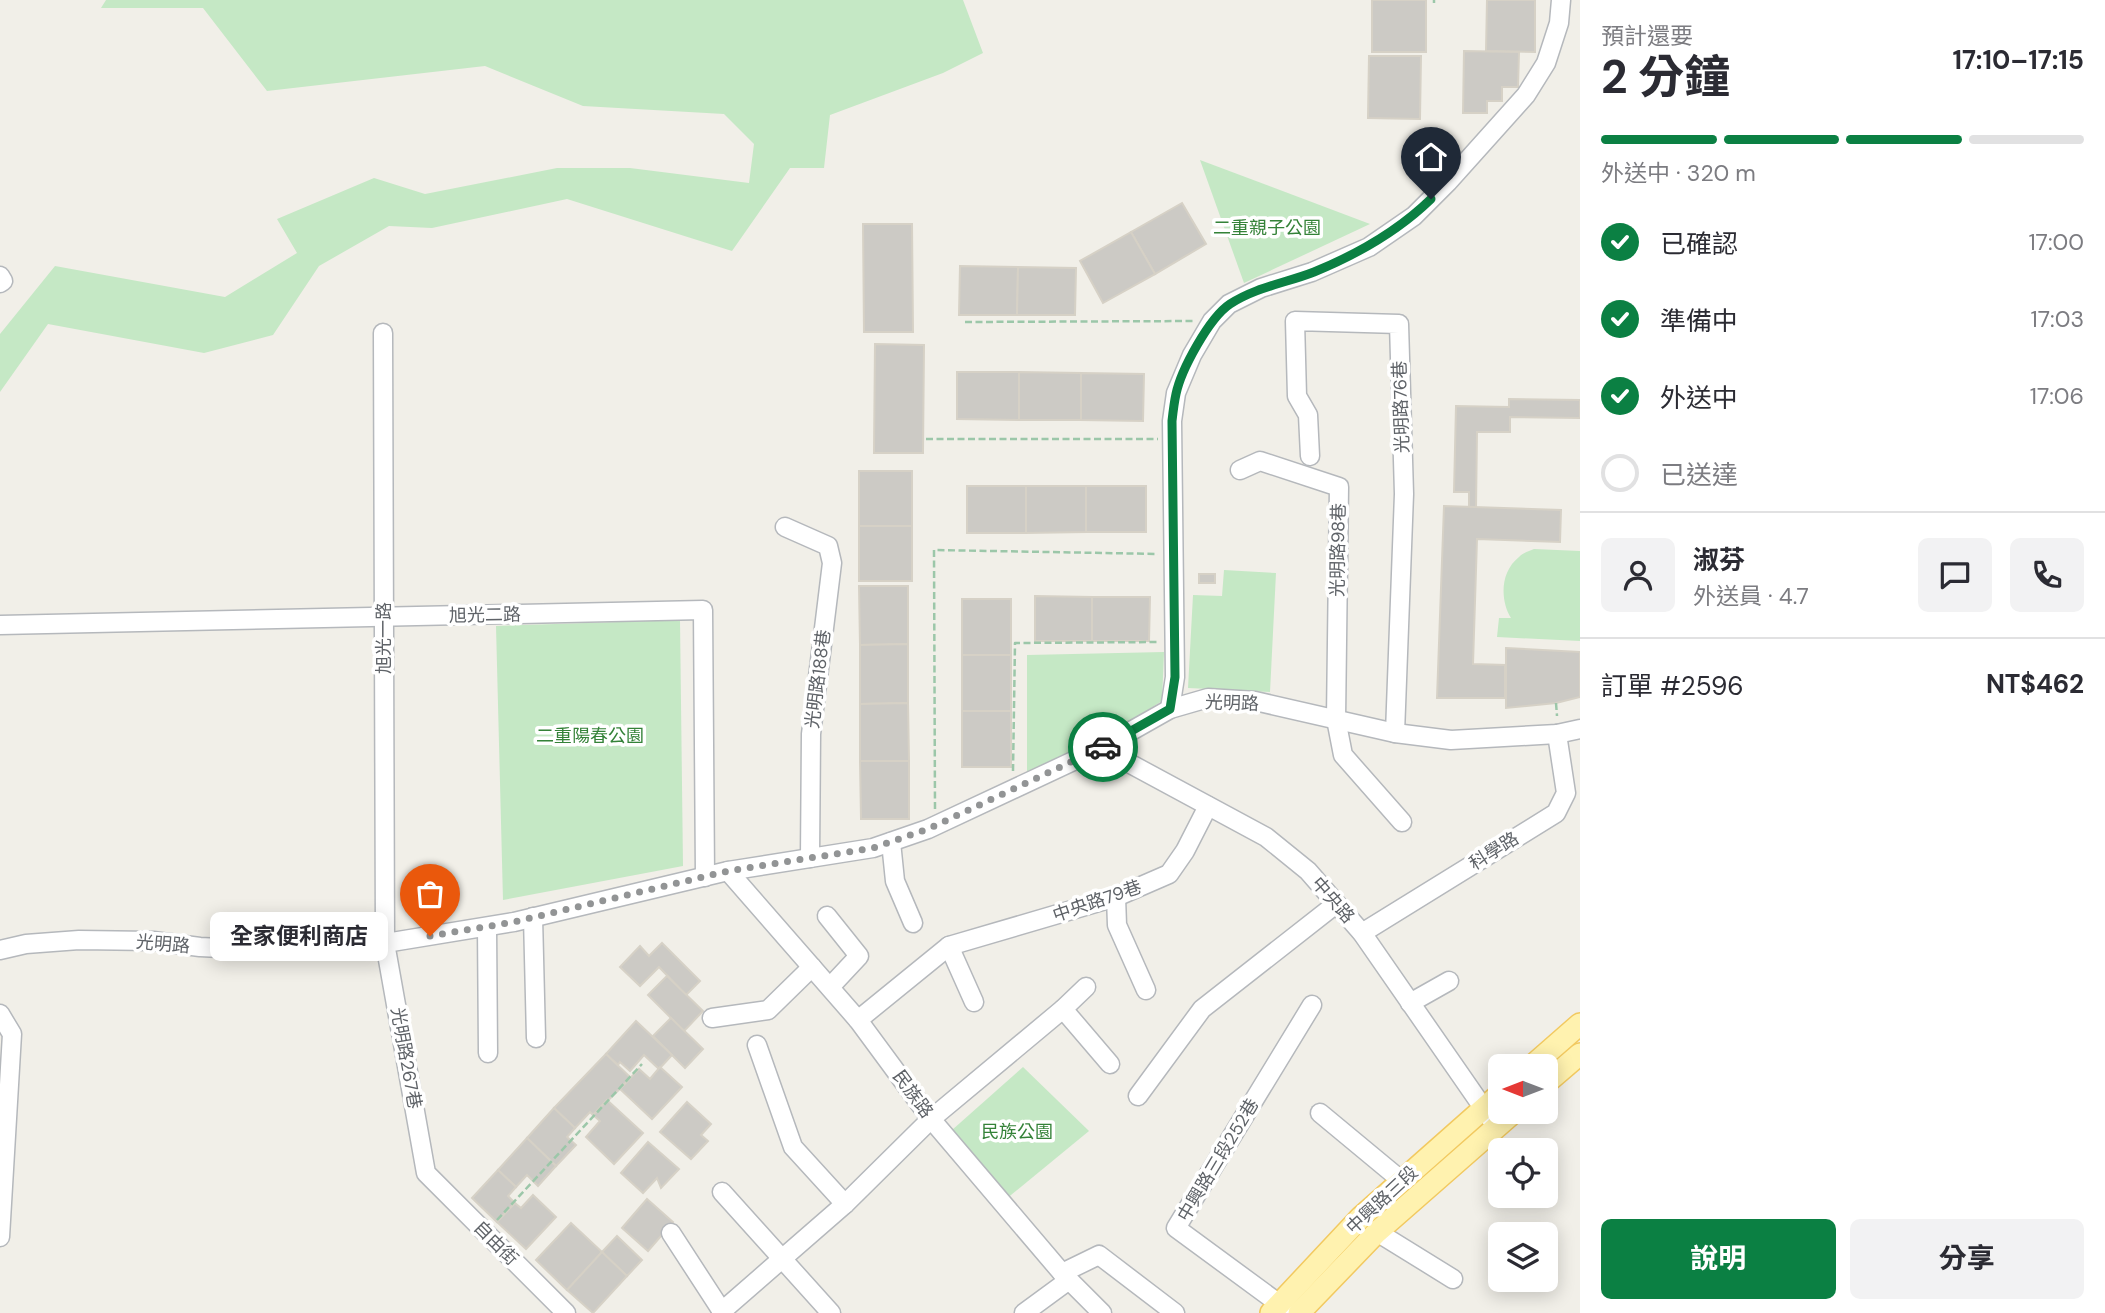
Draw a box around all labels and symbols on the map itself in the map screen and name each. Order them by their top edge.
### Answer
pin [1401,127,1461,199]
park label: 二重親子公園 [1213,216,1321,240]
street label: 光明路76巷 [1387,360,1415,454]
street label: 光明路98巷 [1325,503,1351,597]
street label: 旭光一路 [372,602,396,674]
street label: 旭光二路 [449,602,521,628]
street label: 光明路188巷 [800,628,836,730]
street label: 光明路 [1205,690,1259,716]
courier [1068,712,1138,782]
park label: 二重陽春公園 [536,724,644,748]
street label: 科學路 [1465,827,1523,875]
pin [400,864,460,936]
street label: 中央路 [1306,872,1360,928]
street label: 中央路79巷 [1049,875,1145,927]
callout: 全家便利商店 [210,912,388,960]
street label: 光明路 [135,930,191,958]
street label: 光明路267巷 [385,1005,427,1111]
north arrow [1488,1054,1558,1124]
street label: 民族路 [887,1065,939,1123]
street label: 中興路三段252巷 [1172,1094,1264,1226]
park label: 民族公園 [981,1120,1053,1144]
street label: 中興路三段 [1341,1161,1423,1239]
street label: 自由街 [468,1215,524,1271]

